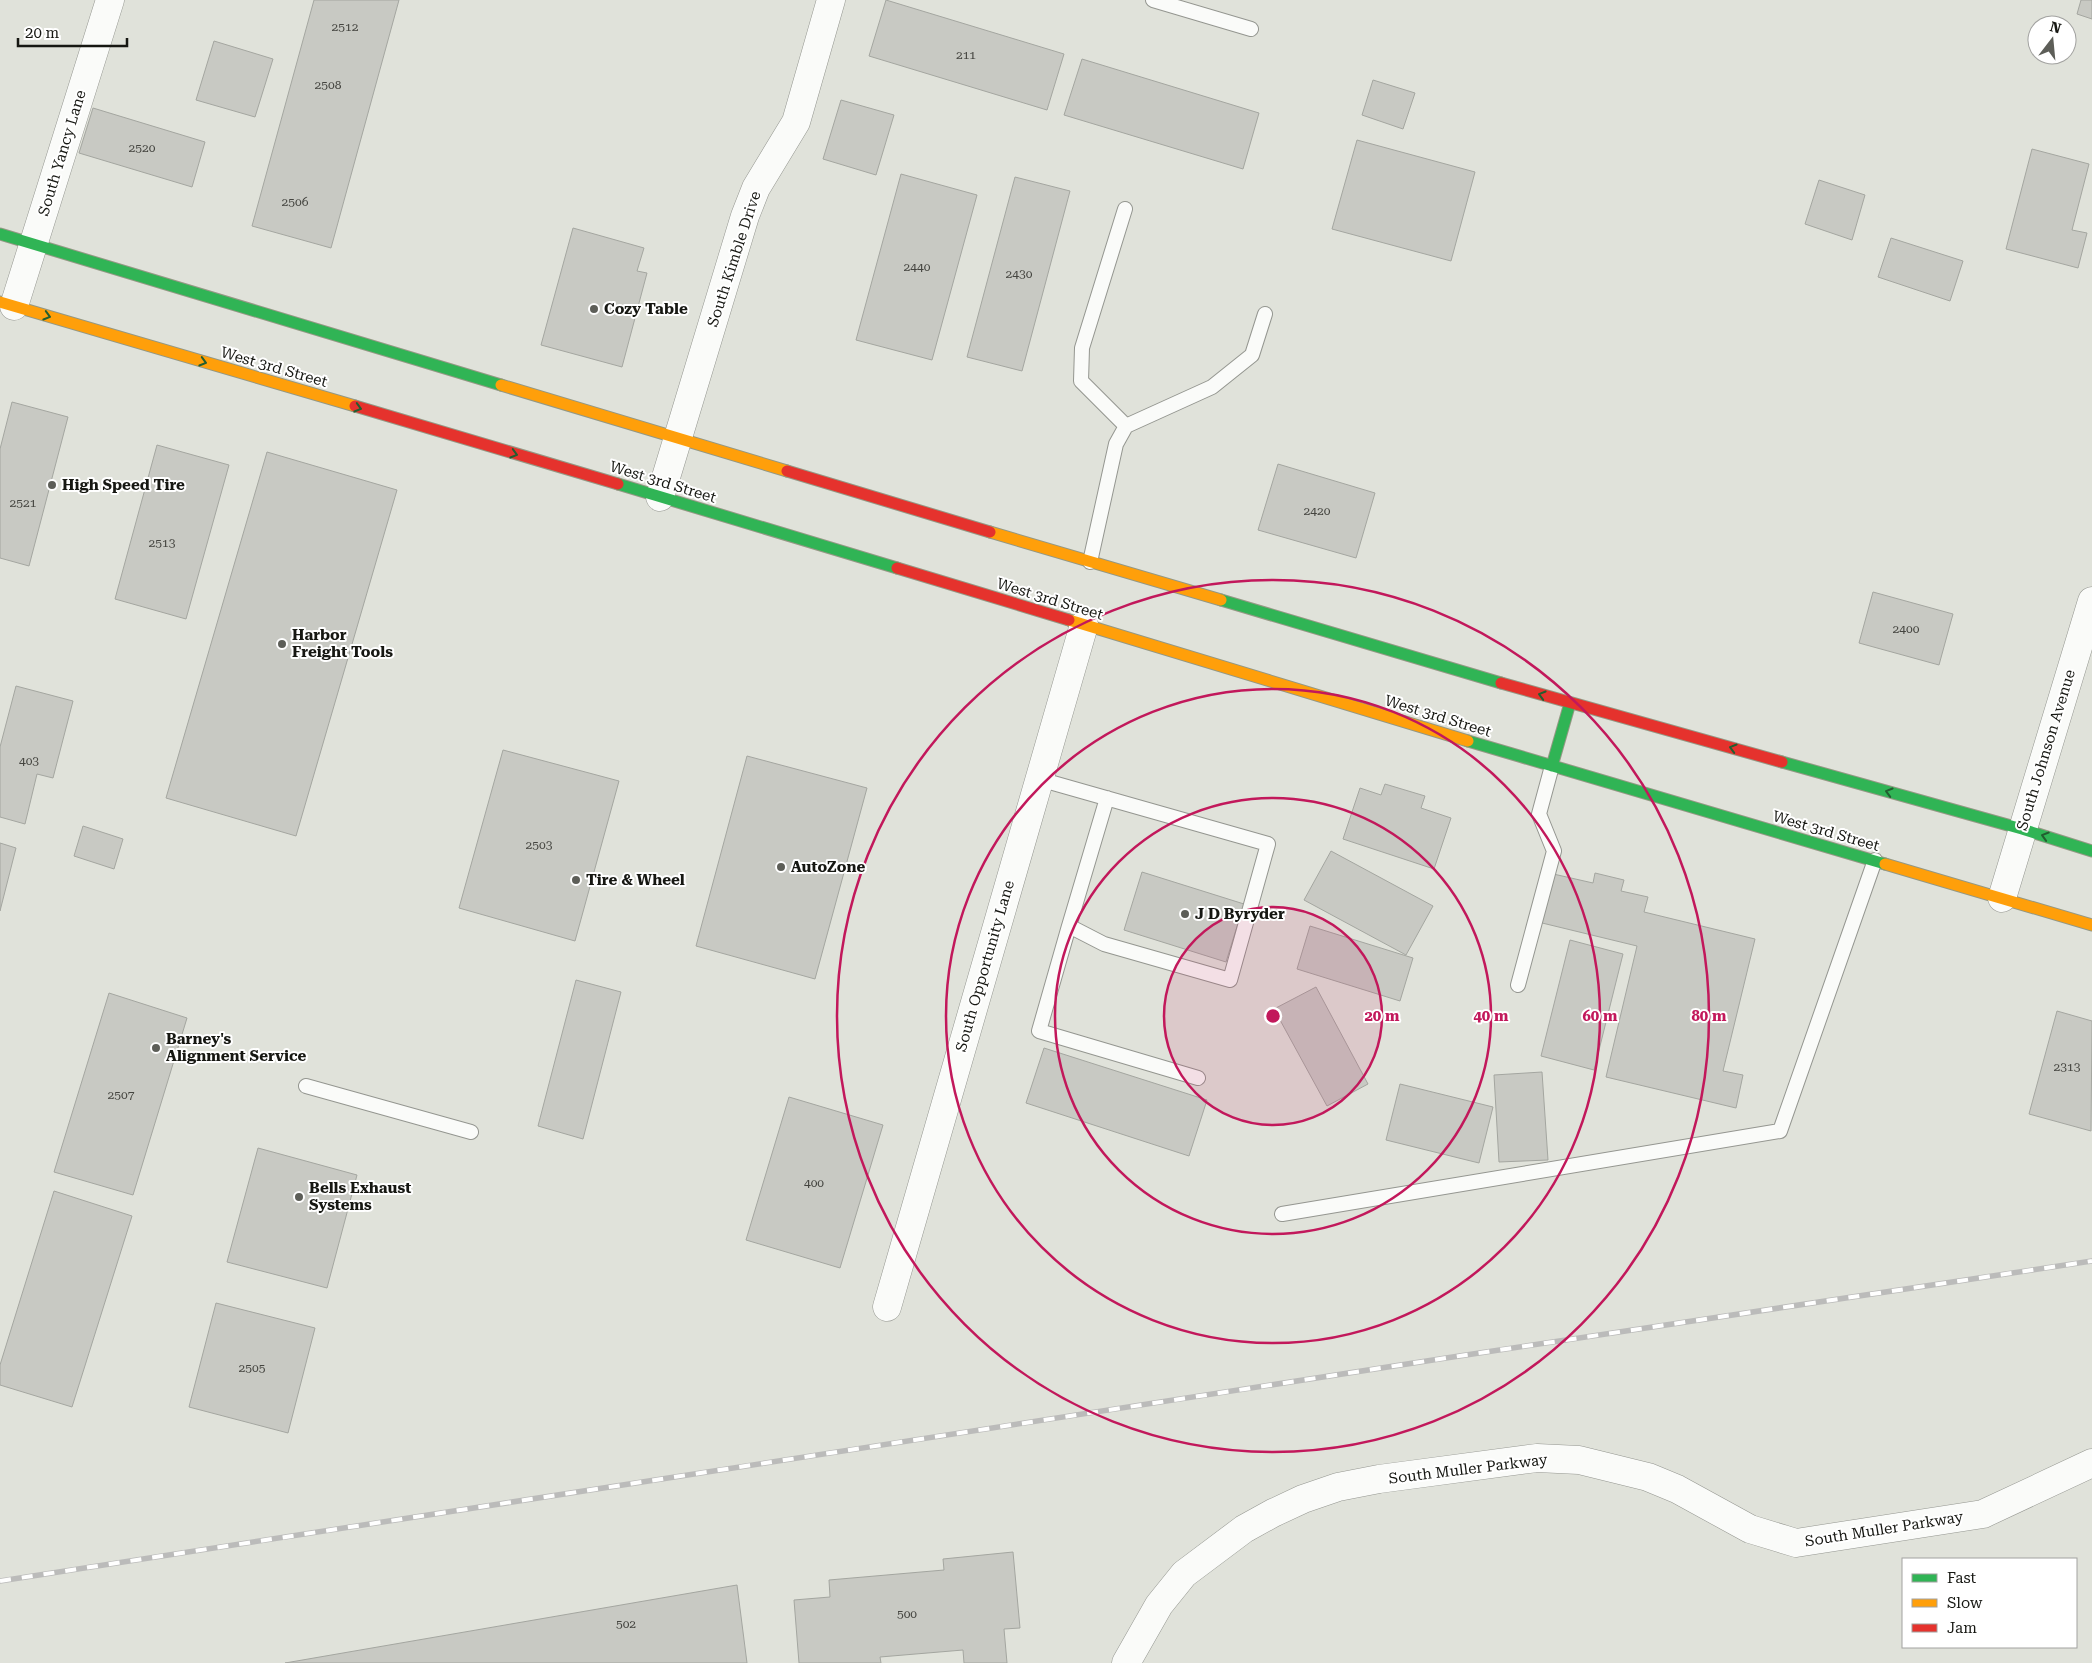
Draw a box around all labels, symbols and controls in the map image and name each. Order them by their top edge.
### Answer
scale bar [18,15,126,47]
north arrow [2027,15,2077,65]
text: N [2048,18,2063,37]
house number: 2512 [332,20,359,34]
text: 20 m [25,24,60,42]
house number: 211 [956,48,976,62]
house number: 2508 [315,78,342,92]
street label: South Yancy Lane [34,88,90,218]
house number: 2520 [129,141,156,155]
street label: South Kimble Drive [704,189,764,329]
house number: 2506 [282,195,309,209]
house number: 2440 [904,260,931,274]
house number: 2430 [1006,267,1033,281]
place label: Cozy Table [604,300,688,318]
marker: Cozy Table [588,303,600,315]
one-way arrow [42,310,50,320]
street label: West 3rd Street [219,343,330,391]
one-way arrow [198,356,206,366]
one-way arrow [354,402,362,412]
one-way arrow [510,448,518,458]
street label: West 3rd Street [608,457,719,507]
place label: High Speed Tire [62,476,185,494]
marker: High Speed Tire [46,479,58,491]
house number: 2521 [10,496,37,510]
house number: 2420 [1304,504,1331,518]
house number: 2513 [149,536,176,550]
street label: West 3rd Street [995,574,1106,624]
house number: 2400 [1893,622,1920,636]
place label: Harbor Freight Tools [292,626,393,661]
marker: Harbor Freight Tools [276,638,288,650]
street label: South Johnson Avenue [2013,667,2079,833]
one-way arrow [1539,690,1547,700]
street label: West 3rd Street [1383,691,1494,741]
one-way arrow [1729,744,1737,754]
house number: 403 [19,754,39,768]
one-way arrow [1886,787,1894,797]
street label: West 3rd Street [1771,807,1882,855]
one-way arrow [2042,832,2050,842]
house number: 2503 [526,838,553,852]
place label: AutoZone [791,858,866,876]
marker: AutoZone [775,861,787,873]
place label: Tire & Wheel [586,871,685,889]
marker: Tire & Wheel [570,874,582,886]
street label: South Opportunity Lane [952,878,1018,1054]
place label: J D Byryder [1195,905,1285,923]
marker: J D Byryder [1179,908,1191,920]
centre of rings [1264,1007,1282,1025]
text: 20 m [1364,1007,1400,1025]
text: 40 m [1473,1007,1509,1025]
text: 60 m [1582,1007,1618,1025]
text: 80 m [1691,1007,1727,1025]
place label: Barney's Alignment Service [166,1030,306,1065]
marker: Barney's Alignment Service [150,1042,162,1054]
house number: 2313 [2054,1060,2081,1074]
house number: 2507 [108,1088,135,1102]
house number: 400 [804,1176,824,1190]
place label: Bells Exhaust Systems [309,1179,411,1214]
marker: Bells Exhaust Systems [293,1191,305,1203]
house number: 2505 [239,1361,266,1375]
street label: South Muller Parkway [1388,1450,1549,1488]
street label: South Muller Parkway [1804,1508,1965,1550]
legend [1902,1558,2077,1648]
text: Fast [1947,1569,1977,1587]
text: Slow [1947,1594,1983,1612]
house number: 500 [897,1607,917,1621]
house number: 502 [616,1617,636,1631]
text: Jam [1947,1619,1977,1637]

